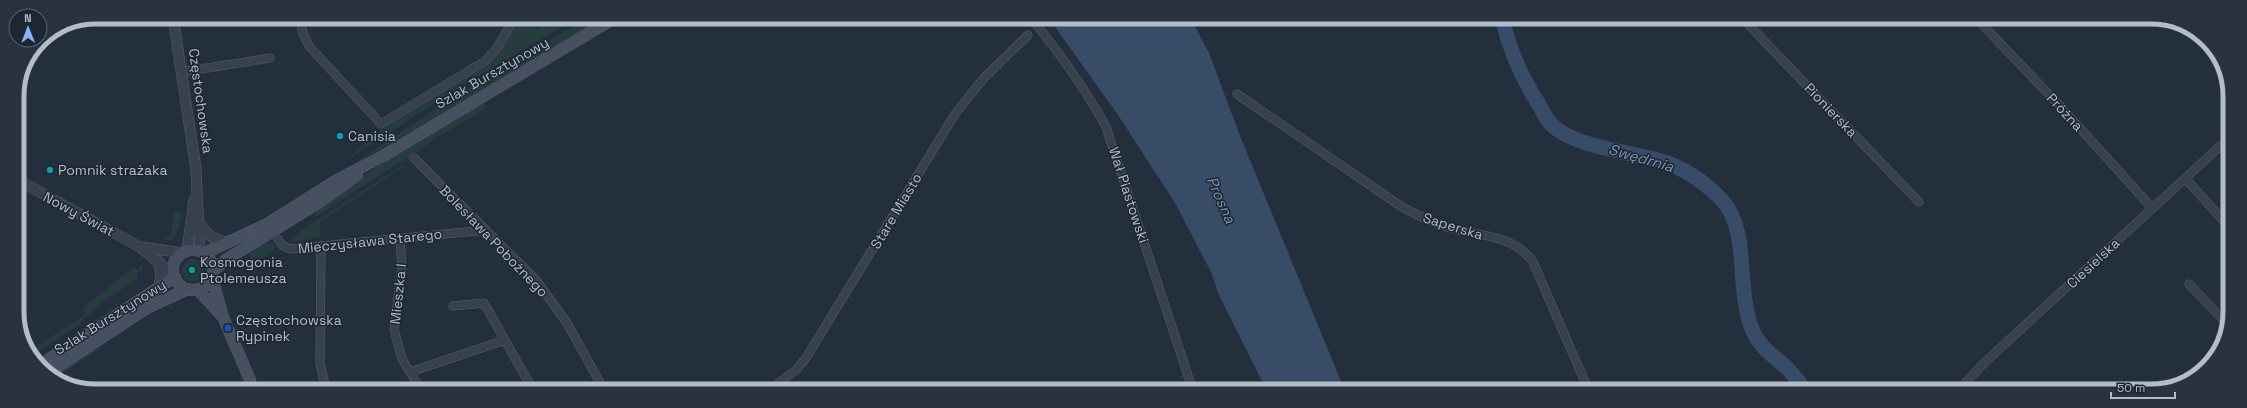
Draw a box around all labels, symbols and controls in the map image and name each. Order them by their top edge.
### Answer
north arrow [8,8,48,48]
text: N [24,11,32,25]
street label: Szlak Bursztynowy [432,33,552,113]
street label: Częstochowska [185,47,217,155]
street label: Pionierska [1801,79,1861,141]
street label: Próżna [2043,89,2087,135]
place label: Canisia [348,127,396,145]
marker: Canisia [335,131,345,141]
water label: Swędrnia [1606,139,1676,176]
street label: Wał Piastowski [1105,145,1153,245]
place label: Pomnik strażaka [58,161,168,179]
marker: Pomnik strażaka [45,165,55,175]
street label: Stare Miasto [866,170,926,252]
water label: Prosna [1203,173,1240,227]
street label: Bolesława Pobożnego [436,181,552,301]
street label: Nowy Świat [40,188,118,240]
street label: Saperska [1421,208,1485,244]
street label: Mieczysława Starego [297,224,443,258]
street label: Ciesielska [2063,234,2123,292]
place label: Kosmogonia Ptolemeusza [200,253,287,287]
street label: Mieszka I [386,263,410,325]
marker: Kosmogonia Ptolemeusza [187,265,197,275]
street label: Szlak Bursztynowy [51,275,169,359]
place label: Częstochowska Rypinek [236,311,342,345]
marker: Częstochowska Rypinek [223,323,233,333]
scale bar [2111,374,2175,400]
text: 50 m [2117,380,2145,396]

